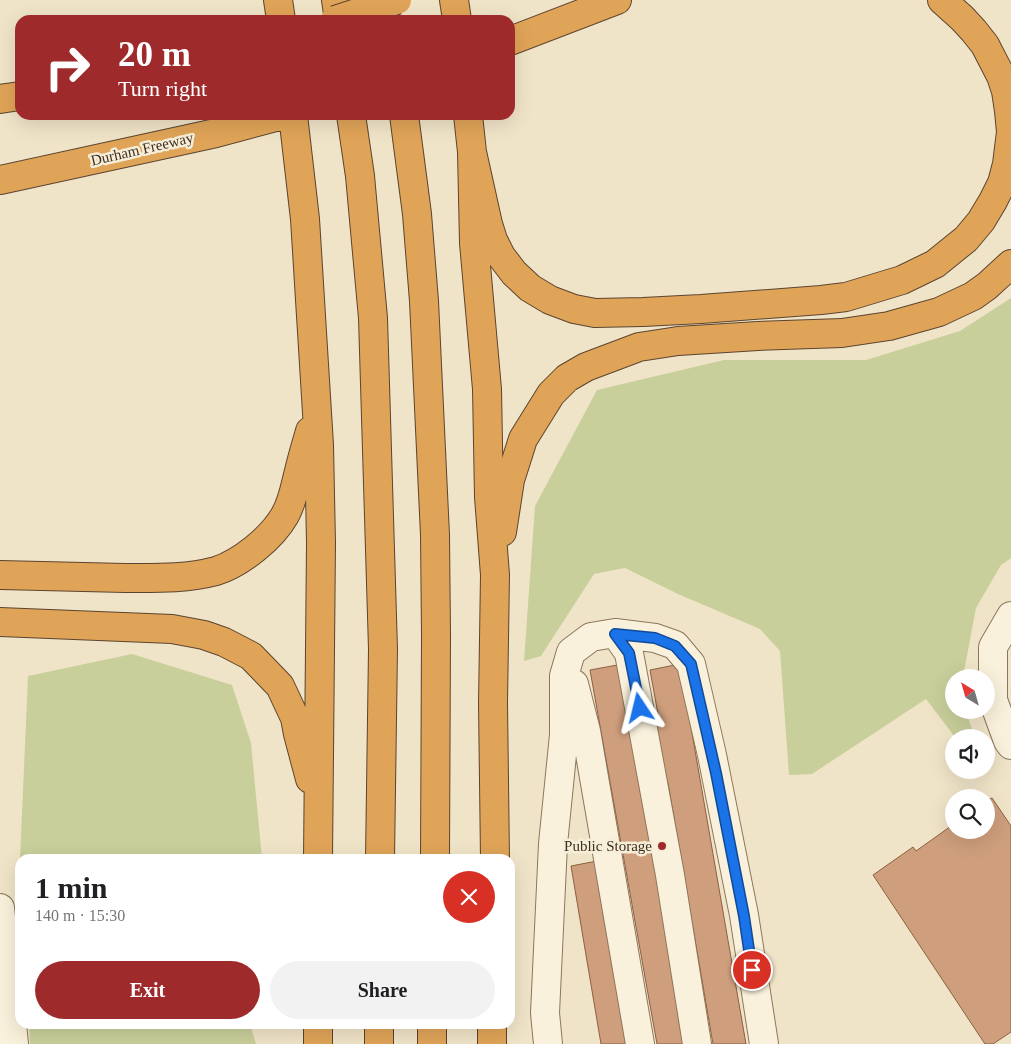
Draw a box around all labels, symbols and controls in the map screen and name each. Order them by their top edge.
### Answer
icon: right [35,35,100,100]
text: 20 m [118,35,191,74]
text: Turn right [118,76,207,101]
street label: Durham Freeway [89,129,195,169]
north arrow [945,669,995,719]
map controls [945,669,995,839]
position arrow [613,681,665,733]
button: sound [945,729,995,779]
button: search [945,789,995,839]
place label: Public Storage [564,838,652,854]
marker: Public Storage [656,840,668,852]
text: 1 min [35,871,108,904]
button: close [443,871,495,923]
text: 140 m · 15:30 [35,907,125,924]
pin [731,949,773,991]
icon: arrive [738,956,766,984]
button: Exit [35,961,260,1019]
button: Share [270,961,495,1019]

